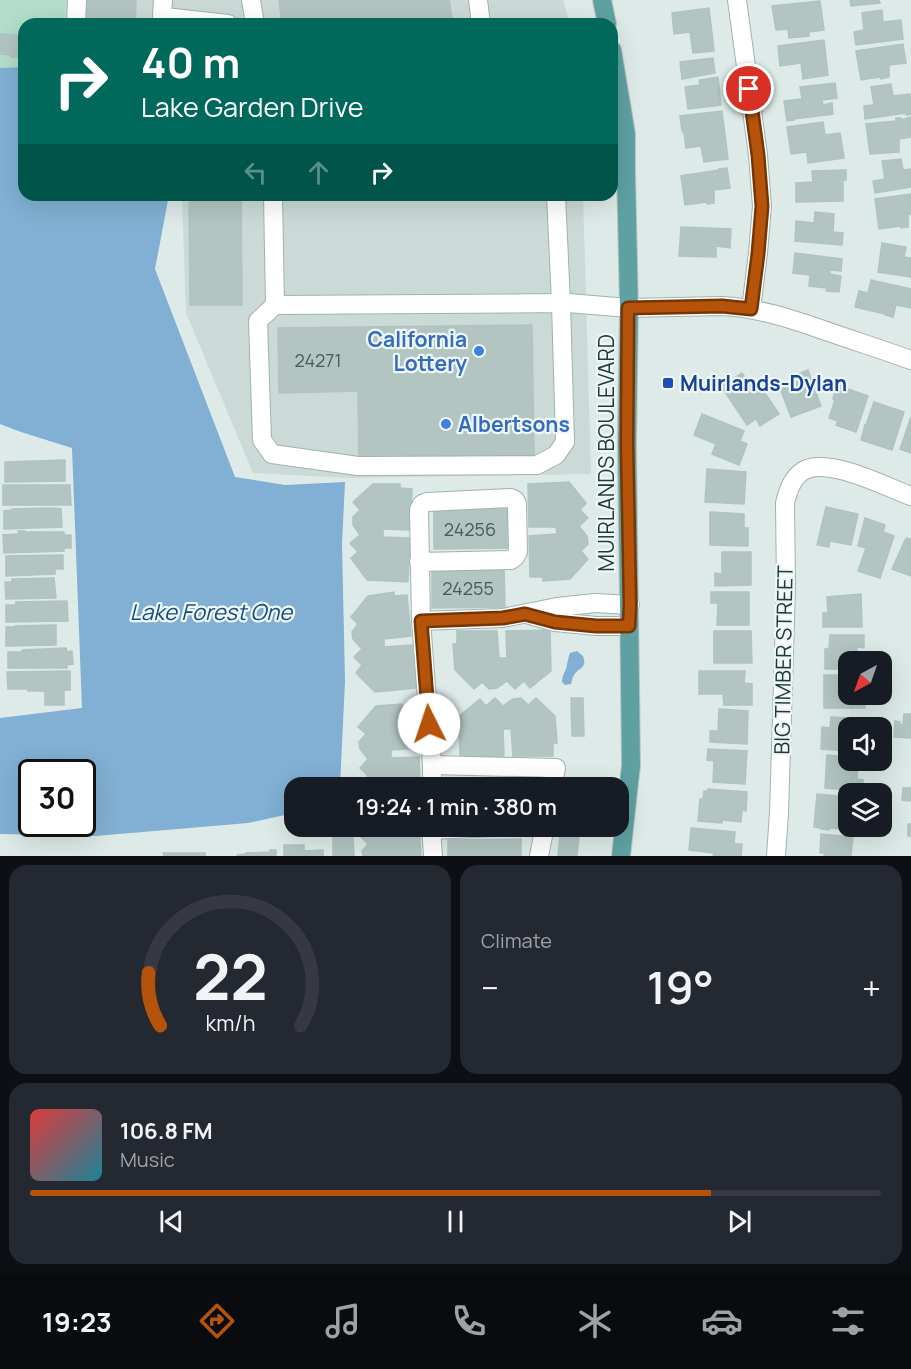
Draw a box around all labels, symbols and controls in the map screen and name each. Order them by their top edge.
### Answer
text: 40 m [141,33,240,91]
icon: right [42,42,120,120]
pin [723,63,774,114]
icon: arrive [732,72,765,105]
text: Lake Garden Drive [141,88,364,125]
icon: left [239,156,272,189]
icon: ahead [302,156,335,189]
icon: right [365,156,398,189]
place label: California Lottery [368,325,467,377]
street label: MUIRLANDS BOULEVARD [592,334,620,572]
marker: California Lottery [472,344,486,358]
house number: 24271 [295,348,341,372]
place label: Muirlands-Dylan [680,369,847,397]
marker: Muirlands-Dylan [661,376,675,390]
place label: Albertsons [458,410,570,438]
marker: Albertsons [439,417,453,431]
house number: 24256 [444,517,496,541]
street label: BIG TIMBER STREET [767,565,799,755]
house number: 24255 [442,576,494,600]
water label: Lake Forest One [130,597,293,627]
north arrow [838,651,892,705]
map controls [838,651,892,837]
position arrow [397,692,461,756]
button: sound [838,717,892,771]
speed limit sign: 30 [18,759,96,837]
button: layers [838,783,892,837]
text: 19:24 · 1 min · 380 m [356,792,557,822]
text: Climate [481,927,552,954]
text: 22 [193,933,267,1019]
text: 19° [647,956,714,1018]
text: − [481,965,499,1010]
text: + [862,965,881,1010]
text: km/h [205,1009,255,1038]
text: 106.8 FM [120,1116,213,1146]
text: Music [120,1146,175,1173]
icon: previous [155,1205,188,1238]
icon: pause [439,1205,472,1238]
icon: next [723,1205,756,1238]
icon: directions [196,1300,238,1342]
icon: music [322,1300,364,1342]
icon: phone [448,1300,490,1342]
icon: climate [574,1300,616,1342]
icon: car [701,1300,743,1342]
icon: filters [827,1300,869,1342]
text: 19:23 [42,1303,112,1340]

